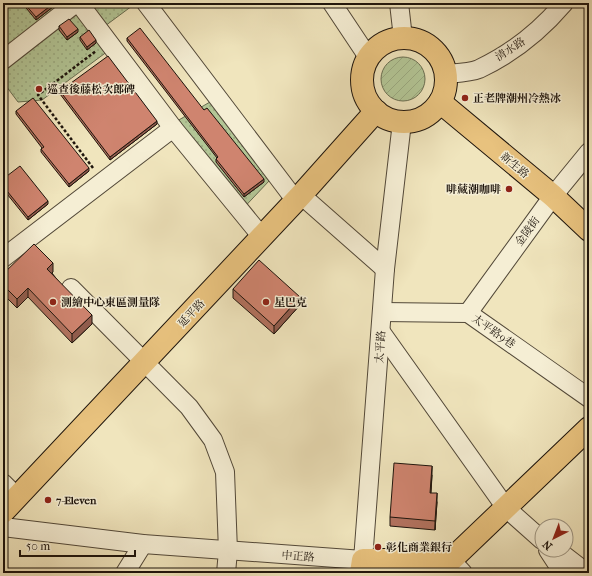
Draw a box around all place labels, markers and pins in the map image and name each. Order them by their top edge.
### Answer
place label: 巡查後藤松次郎碑 [47,83,135,96]
marker: 巡查後藤松次郎碑 [34,84,44,94]
place label: 正老牌潮州冷熱冰 [473,92,561,105]
marker: 正老牌潮州冷熱冰 [460,93,470,103]
place label: 啡藏潮咖啡 [446,183,501,196]
marker: 啡藏潮咖啡 [504,184,514,194]
place label: 測繪中心東區測量隊 [61,296,160,309]
place label: 星巴克 [274,296,307,309]
marker: 測繪中心東區測量隊 [48,297,58,307]
marker: 星巴克 [261,297,271,307]
place label: 7-Eleven [55,494,97,507]
marker: 7-Eleven [43,495,53,505]
place label: 彰化商業銀行 [386,541,452,554]
marker: 彰化商業銀行 [373,542,383,552]

